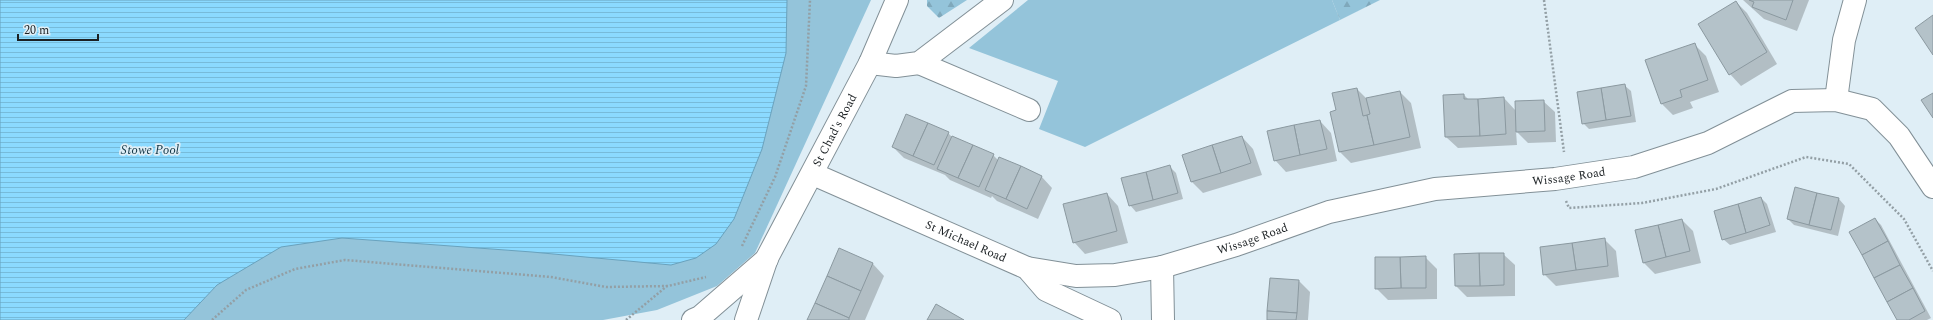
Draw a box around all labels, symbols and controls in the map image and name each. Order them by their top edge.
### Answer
scale bar [18,16,98,42]
text: 20 m [24,21,49,40]
street label: St Chad's Road [807,90,862,170]
water label: Stowe Pool [121,140,180,160]
street label: Wissage Road [1531,162,1607,190]
street label: St Michael Road [922,215,1010,267]
street label: Wissage Road [1215,218,1291,260]

